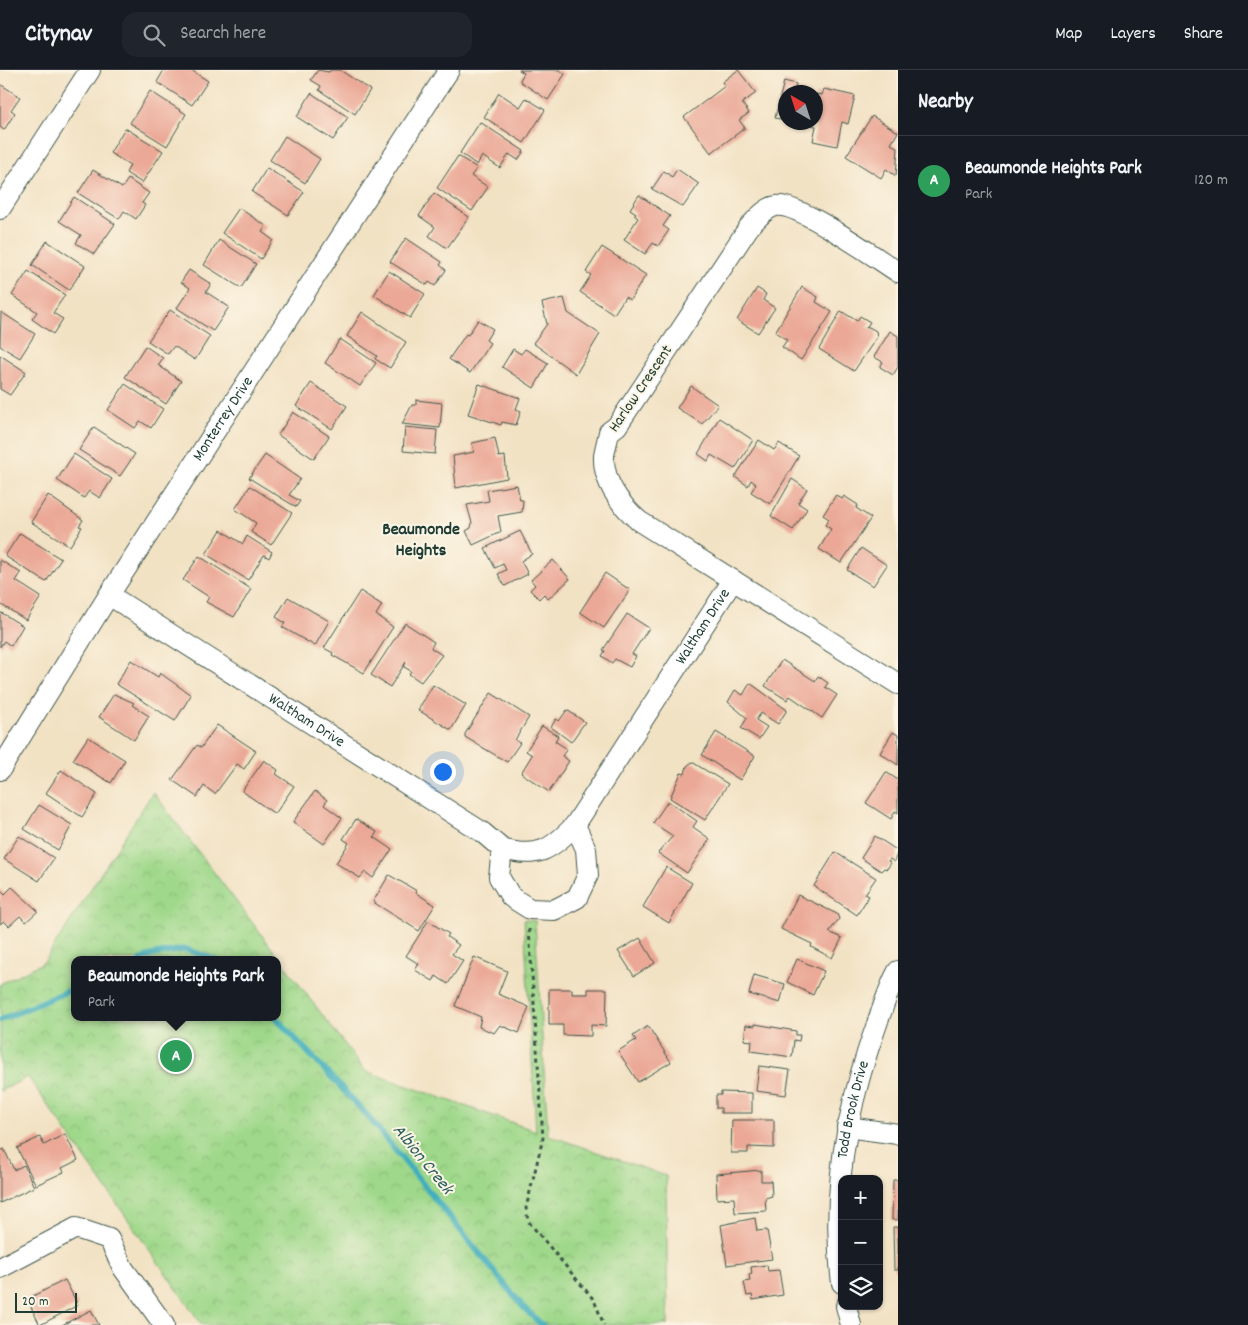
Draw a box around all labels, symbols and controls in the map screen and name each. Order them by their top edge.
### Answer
search box [122,12,472,57]
text: Citynav [25,18,92,52]
icon: search [140,21,168,49]
text: Search here [180,21,266,48]
text: Map [1055,22,1082,47]
text: Layers [1110,22,1156,47]
text: Share [1184,22,1223,47]
north arrow [778,85,823,130]
text: Nearby [918,88,973,118]
text: Beaumonde Heights Park [965,156,1142,183]
text: A [930,169,938,192]
text: 120 m [1194,169,1228,192]
text: Park [965,183,992,206]
street label: Harlow Crescent [603,341,679,437]
street label: Monterrey Drive [187,372,259,466]
district label: Beaumonde Heights [382,518,460,564]
street label: Waltham Drive [670,584,736,669]
street label: Waltham Drive [264,688,349,753]
your location [430,759,456,785]
popup [71,956,281,1021]
text: Beaumonde Heights Park [88,964,264,991]
text: Park [88,991,115,1014]
pin: A [160,1037,192,1075]
street label: Todd Brook Drive [831,1058,875,1160]
water label: Albion Creek [386,1119,459,1202]
map controls [838,1175,883,1310]
button: + [838,1175,883,1220]
button: − [838,1220,883,1265]
button: layers [838,1265,883,1310]
scale bar [15,1290,78,1313]
text: 20 m [22,1292,49,1312]

